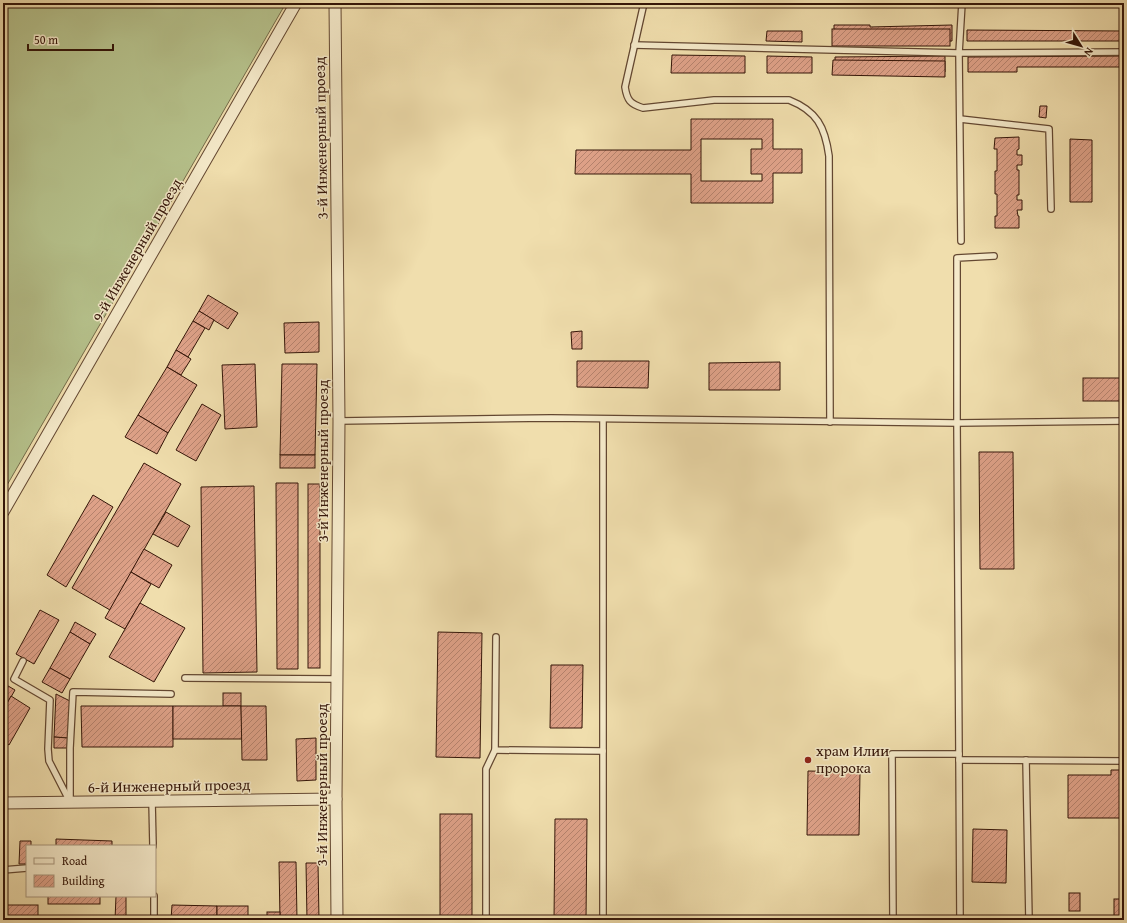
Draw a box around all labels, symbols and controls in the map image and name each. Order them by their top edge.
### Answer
scale bar [28,26,113,52]
north arrow [1061,26,1101,66]
text: 50 m [34,31,58,48]
text: N [1080,44,1098,60]
street label: 3-й Инженерный проезд [309,57,332,219]
street label: 9-й Инженерный проезд [87,174,186,325]
street label: 3-й Инженерный проезд [312,380,333,542]
street label: 3-й Инженерный проезд [311,704,332,866]
place label: храм Илии пророка [816,740,889,778]
marker: храм Илии пророка [803,755,813,765]
street label: 6-й Инженерный проезд [88,774,250,797]
legend [26,845,156,897]
text: Road [62,852,88,869]
text: Building [62,872,105,889]

